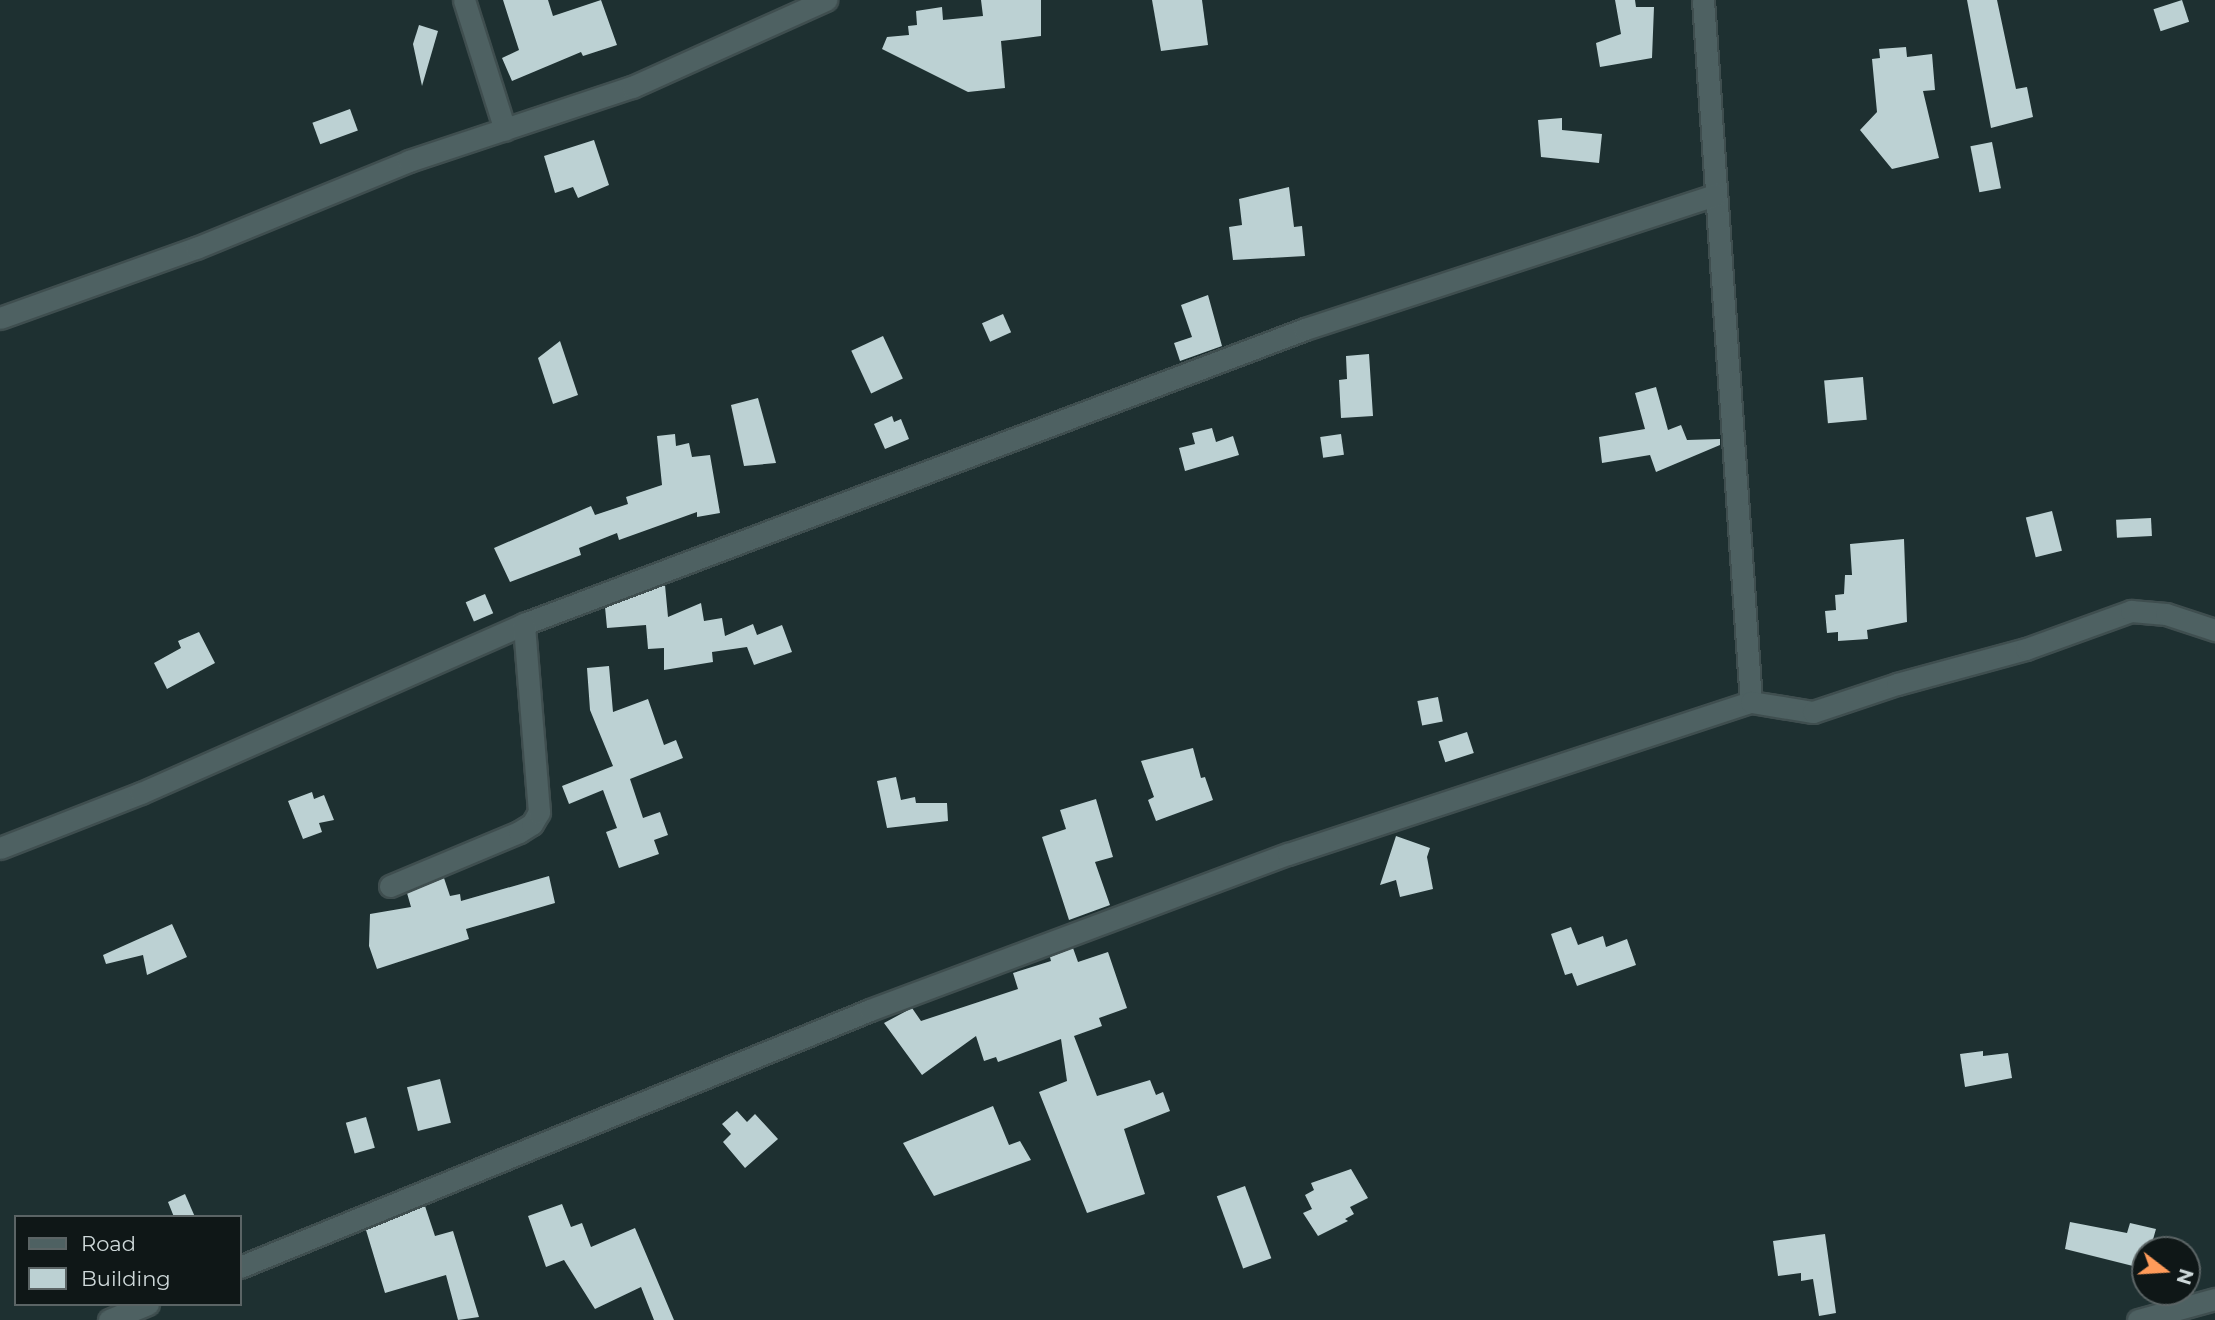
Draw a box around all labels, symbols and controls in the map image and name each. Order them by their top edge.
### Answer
legend [14,1215,242,1306]
text: Road [81,1231,136,1256]
north arrow [2131,1236,2201,1306]
text: Building [81,1266,171,1291]
text: N [2171,1266,2198,1287]

